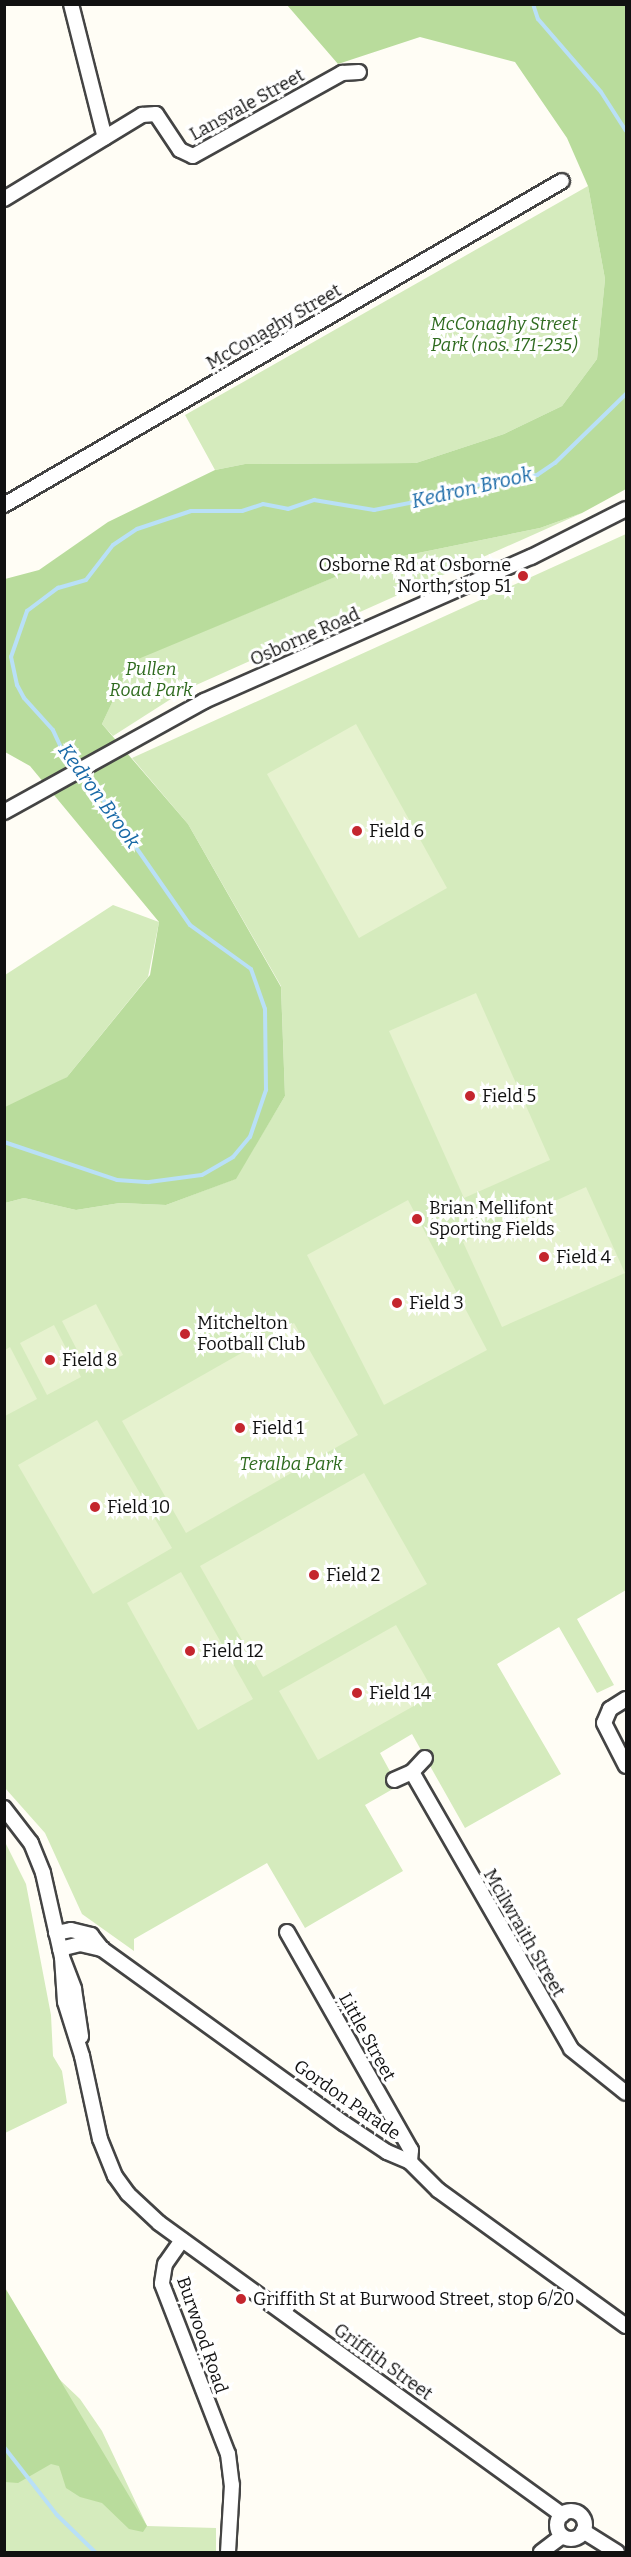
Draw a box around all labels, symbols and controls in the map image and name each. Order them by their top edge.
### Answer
street label: Lansvale Street [186,65,308,145]
street label: McConaghy Street [203,280,345,374]
park label: McConaghy Street Park (nos. 171-235) [430,314,578,356]
water label: Kedron Brook [409,462,535,514]
place label: Osborne Rd at Osborne North, stop 51 [318,555,511,598]
marker: Osborne Rd at Osborne North, stop 51 [516,569,530,583]
street label: Osborne Road [247,603,363,671]
park label: Pullen Road Park [109,659,193,702]
water label: Kedron Brook [53,739,145,853]
place label: Field 6 [369,820,424,842]
marker: Field 6 [350,824,364,838]
place label: Field 5 [482,1085,536,1107]
marker: Field 5 [463,1089,477,1103]
place label: Brian Mellifont Sporting Fields [429,1198,555,1240]
marker: Brian Mellifont Sporting Fields [410,1212,424,1226]
place label: Field 4 [556,1246,611,1268]
marker: Field 4 [537,1250,551,1264]
place label: Field 3 [409,1292,464,1314]
marker: Field 3 [390,1296,404,1310]
place label: Mitchelton Football Club [197,1313,305,1356]
marker: Mitchelton Football Club [178,1327,192,1341]
place label: Field 8 [62,1349,117,1371]
marker: Field 8 [43,1353,57,1367]
place label: Field 1 [252,1417,304,1439]
marker: Field 1 [233,1421,247,1435]
park label: Teralba Park [240,1453,342,1475]
place label: Field 10 [107,1496,170,1518]
marker: Field 10 [88,1500,102,1514]
place label: Field 2 [326,1564,380,1586]
marker: Field 2 [307,1568,321,1582]
place label: Field 12 [202,1640,264,1662]
marker: Field 12 [183,1644,197,1658]
place label: Field 14 [369,1682,431,1704]
marker: Field 14 [350,1686,364,1700]
street label: Mcilwraith Street [479,1865,569,2001]
street label: Little Street [334,1989,400,2085]
street label: Gordon Parade [290,2055,404,2145]
street label: Burwood Road [172,2274,232,2396]
place label: Griffith St at Burwood Street, stop 6/20 [253,2288,575,2310]
marker: Griffith St at Burwood Street, stop 6/20 [234,2292,248,2306]
street label: Griffith Street [329,2319,437,2405]

